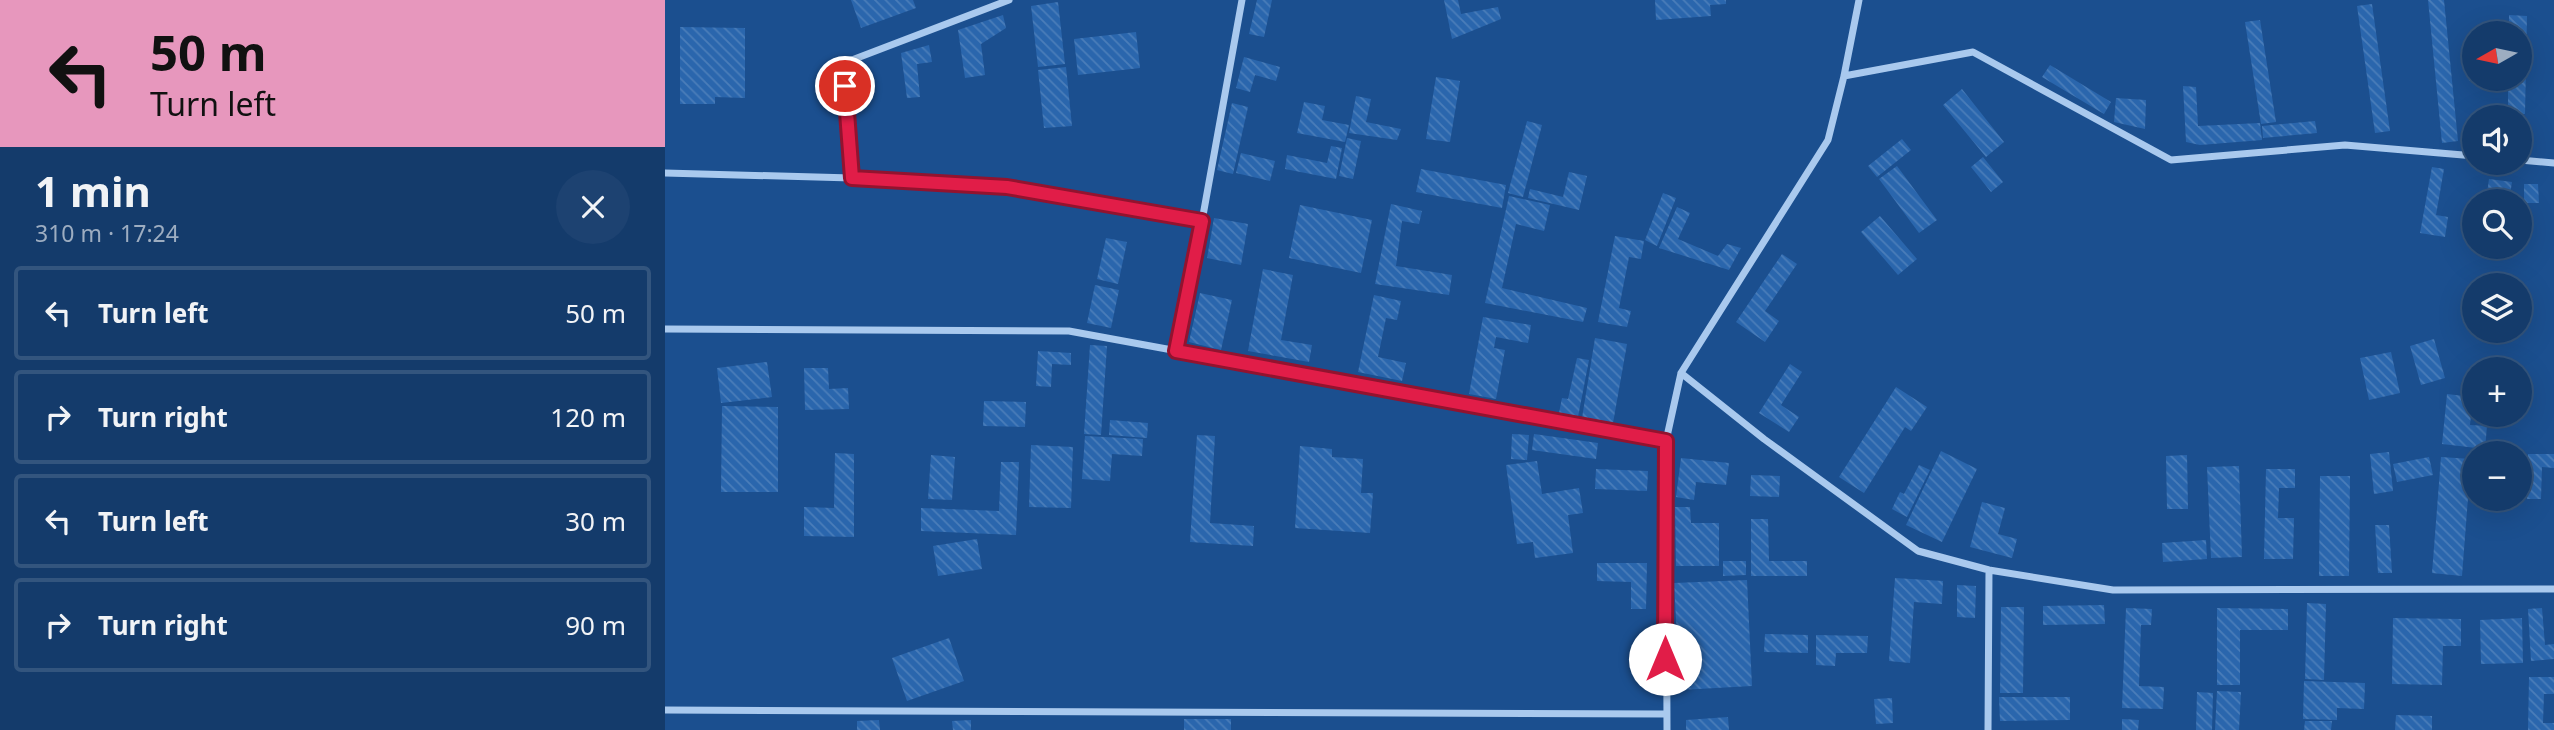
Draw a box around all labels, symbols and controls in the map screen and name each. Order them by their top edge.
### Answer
text: 50 m [150,19,267,85]
north arrow [2462,21,2532,91]
map controls [2462,21,2532,511]
icon: left [35,28,126,119]
pin [815,56,875,116]
icon: arrive [826,67,864,105]
text: Turn left [150,82,276,125]
button: sound [2462,105,2532,175]
text: 1 min [35,162,151,219]
button: close [556,170,630,244]
button: search [2462,189,2532,259]
text: 310 m · 17:24 [35,217,179,249]
button: layers [2462,273,2532,343]
icon: left [39,294,77,332]
text: Turn left [98,295,209,331]
text: 50 m [565,295,626,331]
button: + [2462,357,2532,427]
icon: right [39,398,77,436]
text: Turn right [98,399,228,435]
text: 120 m [550,399,626,435]
button: − [2462,441,2532,511]
icon: left [39,502,77,540]
text: Turn left [98,503,209,539]
text: 30 m [565,503,626,539]
icon: right [39,606,77,644]
text: Turn right [98,607,228,643]
text: 90 m [565,607,626,643]
position arrow [1628,622,1702,696]

